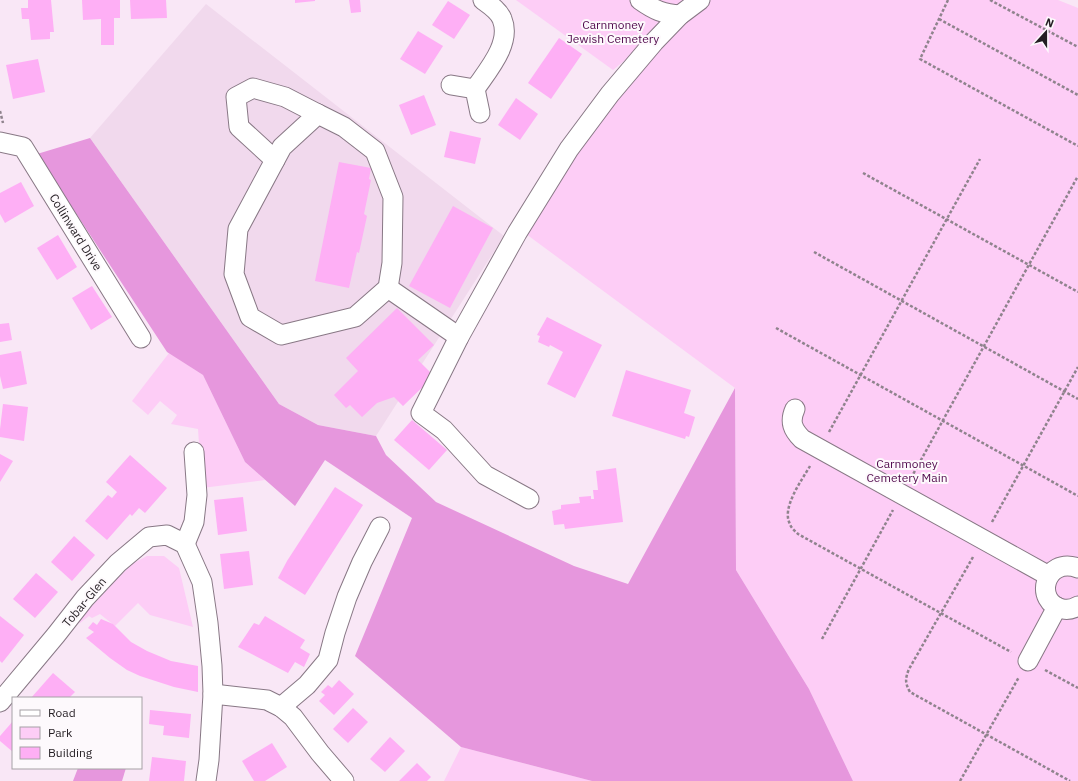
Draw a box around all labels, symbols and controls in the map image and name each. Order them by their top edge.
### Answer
north arrow [1026,12,1066,52]
text: N [1043,15,1056,31]
park label: Carnmoney Jewish Cemetery [567,17,659,46]
street label: Collinward Drive [46,191,106,274]
park label: Carnmoney Cemetery Main [866,456,948,485]
street label: Tobar-Glen [59,574,109,630]
legend [12,697,142,769]
text: Road [48,705,76,720]
text: Park [48,725,73,740]
text: Building [48,745,93,760]

